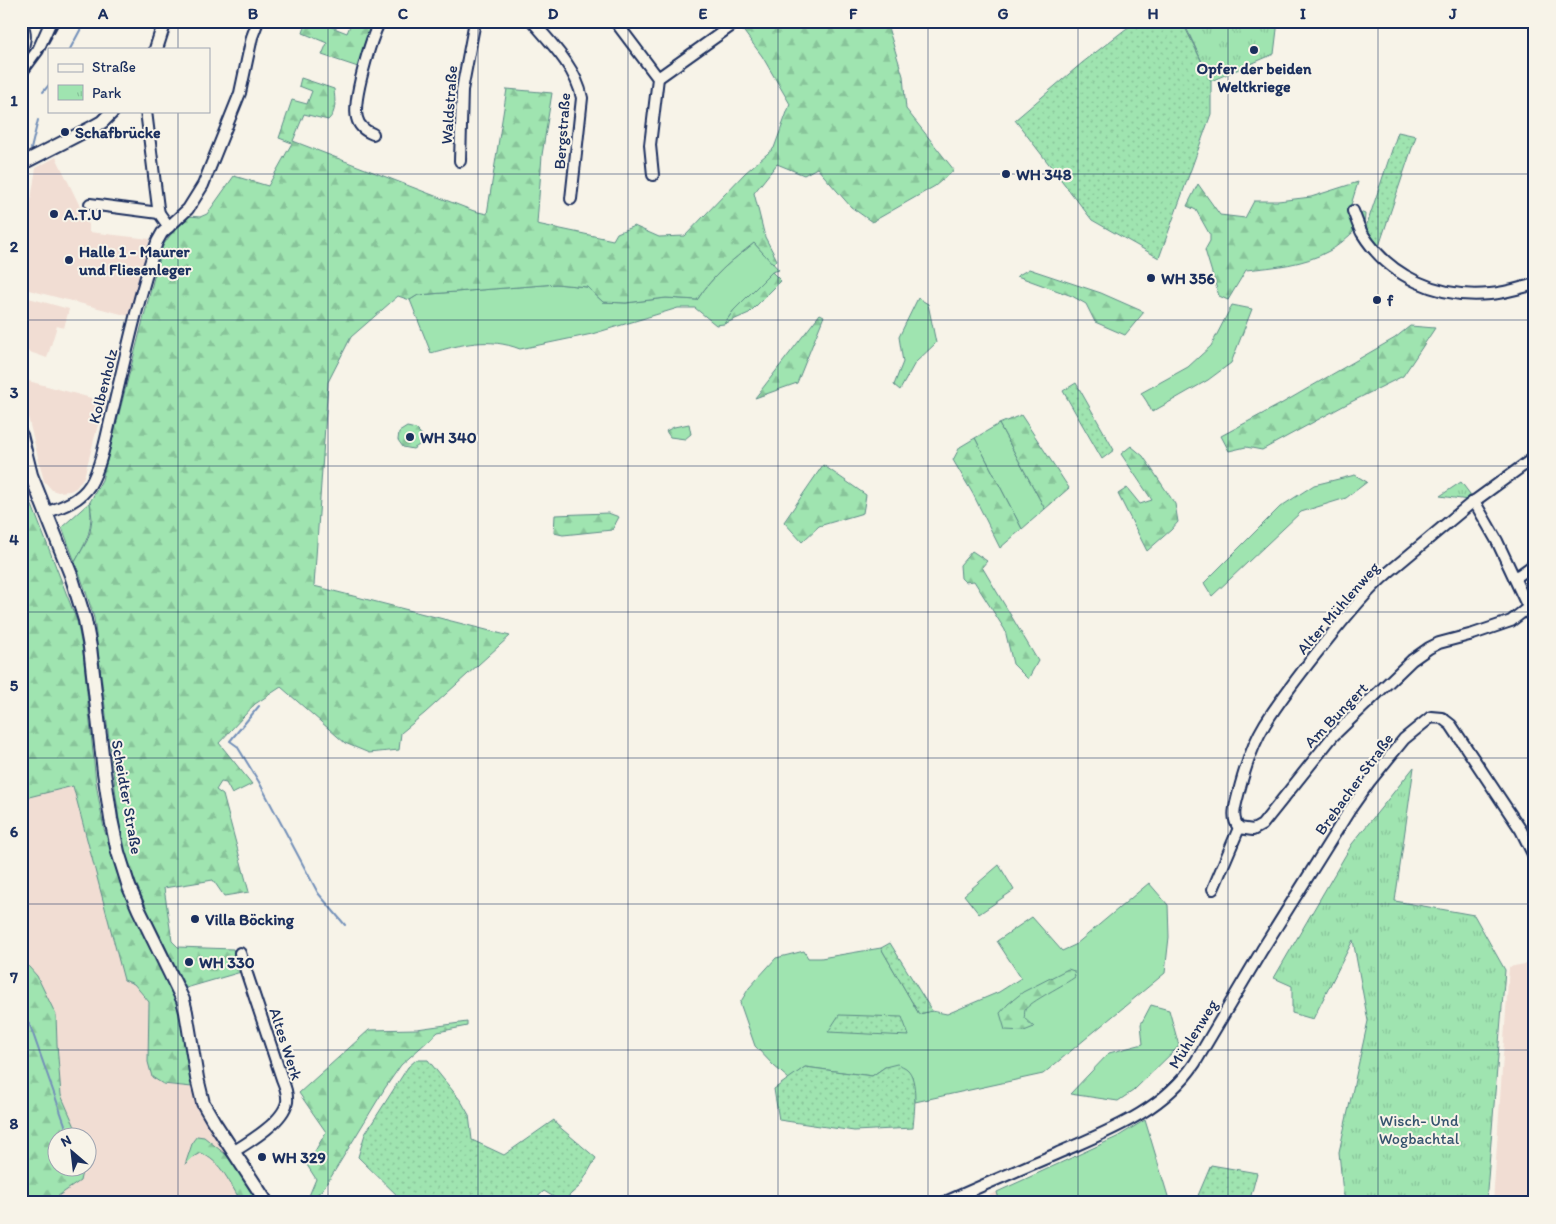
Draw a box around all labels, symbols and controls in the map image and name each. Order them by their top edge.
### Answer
text: A [97,4,109,23]
text: B [248,4,259,23]
text: C [398,4,409,23]
text: D [548,4,559,23]
text: E [699,4,708,23]
text: F [849,4,858,23]
text: G [997,4,1009,23]
text: H [1147,4,1159,23]
text: I [1300,4,1306,23]
text: J [1448,4,1457,23]
marker: Opfer der beiden Weltkriege [1248,44,1260,56]
legend [48,48,210,112]
text: Straße [92,58,136,76]
place label: Opfer der beiden Weltkriege [1197,59,1312,97]
street label: Waldstraße [437,65,461,145]
text: Park [92,84,122,102]
text: 1 [10,91,18,110]
street label: Bergstraße [550,92,574,170]
place label: Schafbrücke [75,123,161,142]
marker: Schafbrücke [59,126,71,138]
place label: WH 348 [1016,165,1072,184]
marker: WH 348 [1000,168,1012,180]
place label: A.T.U [63,205,102,224]
marker: A.T.U [48,208,60,220]
text: 2 [10,237,19,256]
place label: Halle 1 - Maurer und Fliesenleger [78,242,192,280]
marker: Halle 1 - Maurer und Fliesenleger [63,254,75,266]
place label: WH 356 [1161,269,1215,288]
marker: WH 356 [1145,272,1157,284]
place label: f [1387,291,1394,310]
marker: f [1371,294,1383,306]
street label: Kolbenholz [85,346,122,425]
text: 3 [10,383,19,402]
place label: WH 340 [420,428,477,447]
marker: WH 340 [404,431,416,443]
text: 4 [9,530,19,549]
street label: Alter Mühlenweg [1293,557,1384,658]
text: 5 [10,676,19,695]
street label: Am Bungert [1300,678,1372,752]
street label: Brebacher Straße [1311,729,1397,839]
street label: Scheidter Straße [108,738,146,856]
text: 6 [10,822,19,841]
place label: Villa Böcking [205,910,295,930]
marker: Villa Böcking [189,913,201,925]
place label: WH 330 [199,953,255,972]
marker: WH 330 [183,956,195,968]
text: 7 [9,968,18,987]
street label: Mühlenweg [1164,995,1222,1072]
street label: Altes Werk [265,1005,307,1083]
park label: Wisch- Und Wogbachtal [1379,1111,1460,1148]
text: 8 [10,1114,19,1133]
north arrow [48,1126,98,1176]
text: N [58,1131,74,1151]
place label: WH 329 [272,1148,326,1167]
marker: WH 329 [256,1151,268,1163]

